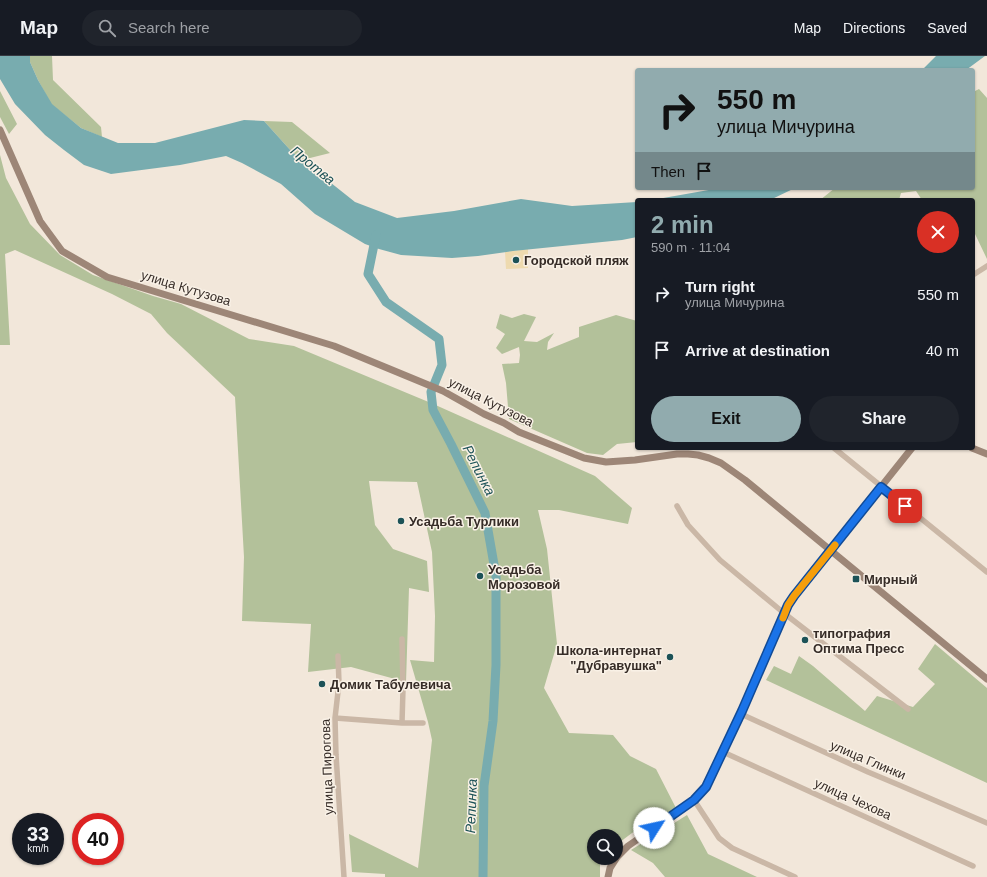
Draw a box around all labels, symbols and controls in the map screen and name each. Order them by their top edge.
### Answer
search box [82,10,362,46]
text: Map [20,17,58,38]
icon: search [96,17,118,39]
text: Search here [128,19,210,36]
text: Map [794,20,821,36]
text: Directions [843,20,905,36]
text: Saved [927,20,967,36]
icon: right [651,84,703,136]
text: 550 m [717,84,796,115]
text: улица Мичурина [717,117,855,137]
water label: Протва [288,142,338,188]
icon: arrive [693,160,715,182]
text: Then [651,163,685,180]
text: 2 min [651,211,714,238]
button: close [917,211,959,253]
text: 590 m · 11:04 [651,240,730,255]
place label: Городской пляж [524,253,629,268]
marker: Городской пляж [511,255,521,265]
street label: улица Кутузова [139,267,233,309]
text: Turn right [685,278,755,295]
icon: right [651,283,673,305]
text: 550 m [917,286,959,303]
text: улица Мичурина [685,295,784,310]
icon: arrive [651,339,673,361]
text: Arrive at destination [685,342,830,359]
text: 40 m [926,342,959,359]
street label: улица Кутузова [446,374,537,430]
button: Exit [651,396,801,442]
button: Share [809,396,959,442]
water label: Репинка [459,442,499,498]
pin [888,489,922,523]
icon: arrive [894,495,916,517]
place label: Усадьба Турлики [409,514,519,529]
marker: Усадьба Турлики [396,516,406,526]
place label: Усадьба Морозовой [488,562,560,592]
marker: Усадьба Морозовой [475,571,485,581]
place label: Мирный [864,572,918,587]
marker: Мирный [851,574,861,584]
place label: типография Оптима Пресс [813,626,904,656]
marker: типография Оптима Пресс [800,635,810,645]
place label: Школа-интернат "Дубравушка" [556,643,662,673]
marker: Школа-интернат "Дубравушка" [665,652,675,662]
place label: Домик Табулевича [330,677,452,692]
marker: Домик Табулевича [317,679,327,689]
street label: улица Пирогова [318,718,336,815]
street label: улица Глинки [828,737,908,783]
street label: улица Чехова [812,775,894,823]
water label: Репинка [462,778,480,834]
position arrow [633,807,675,849]
speed limit sign: 40 [72,813,124,865]
text: 33 [27,823,49,845]
map controls [587,829,623,865]
button: search [587,829,623,865]
text: km/h [27,843,49,854]

